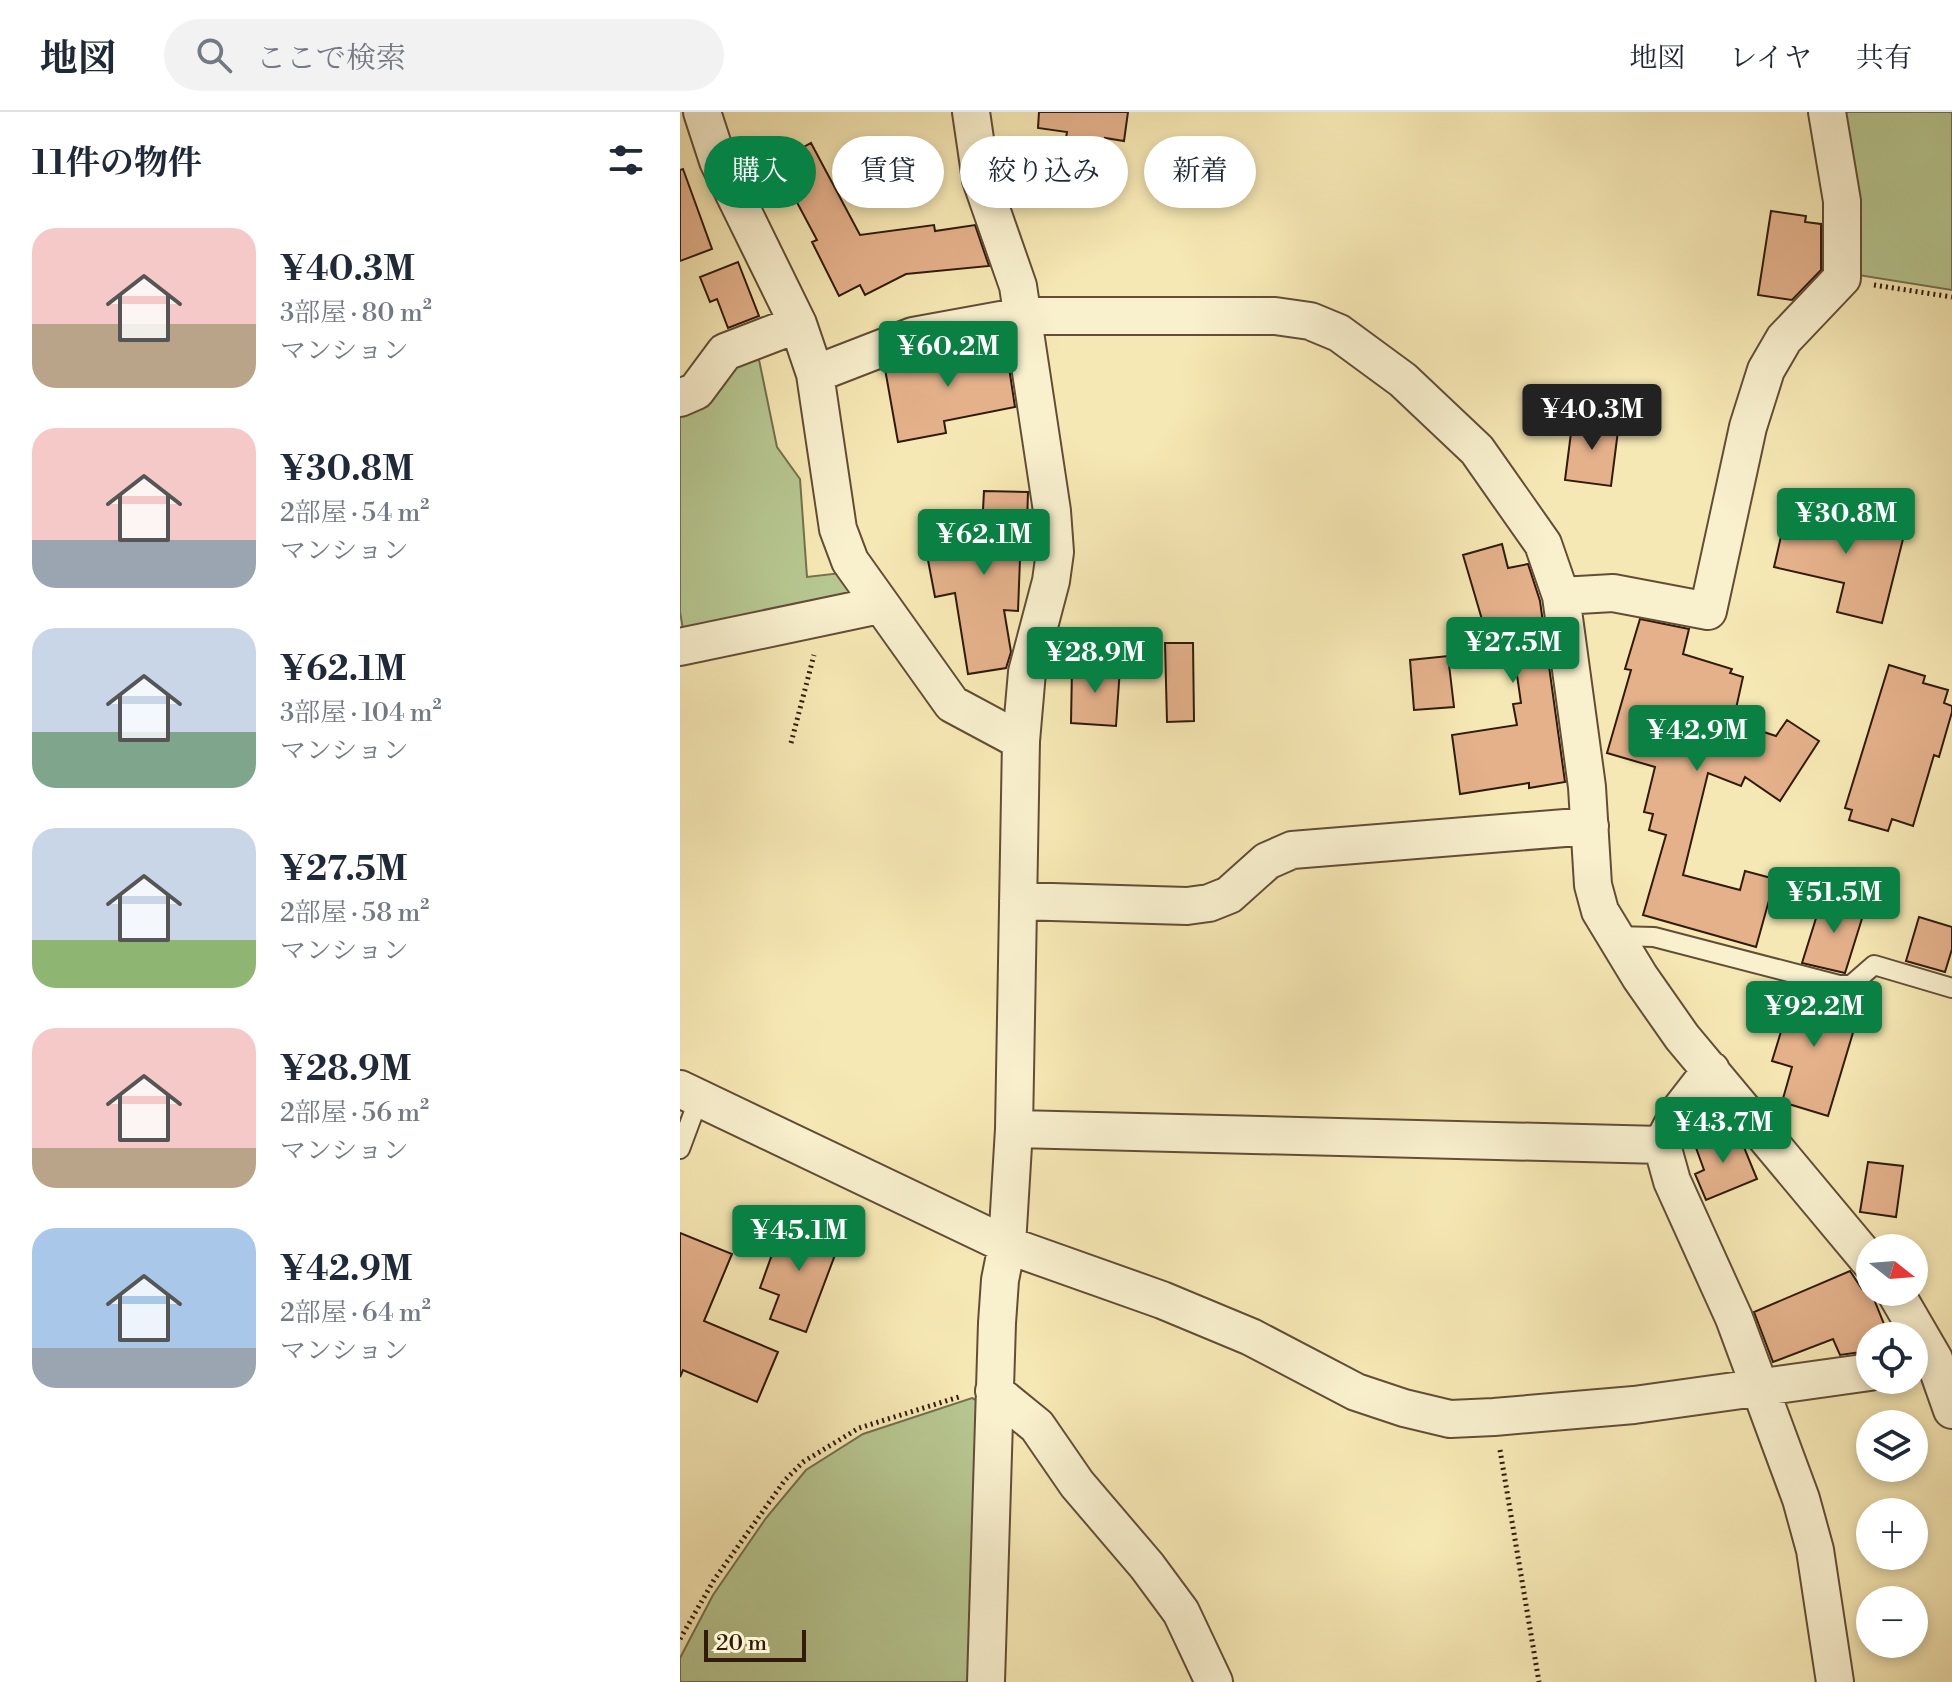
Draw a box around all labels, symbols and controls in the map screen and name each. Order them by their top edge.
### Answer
search box [164,19,724,91]
icon: search [192,33,236,77]
text: 地図 [40,36,116,83]
text: ここで検索 [256,40,406,78]
text: 地図 [1629,41,1685,76]
text: レイヤ [1729,41,1812,76]
text: 共有 [1856,41,1912,76]
chip: 購入 [704,136,816,208]
chip: 賃貸 [832,136,944,208]
chip: 絞り込み [960,136,1128,208]
chip: 新着 [1144,136,1256,208]
icon: filters [604,138,648,182]
text: 11件の物件 [32,143,202,185]
text: ¥40.3M [280,249,415,291]
icon: home [96,260,192,356]
text: 3部屋 · 80 m² [280,297,432,329]
pin: ¥60.2M [883,321,1013,389]
text: ¥60.2M [897,331,999,363]
text: マンション [280,335,409,367]
pin: ¥40.3M [1527,384,1657,452]
text: ¥40.3M [1540,394,1644,426]
text: ¥30.8M [280,449,414,491]
icon: home [96,460,192,556]
pin: ¥30.8M [1781,488,1911,556]
text: 2部屋 · 54 m² [280,497,429,529]
text: ¥30.8M [1795,498,1897,530]
pin: ¥62.1M [919,509,1049,577]
text: ¥62.1M [936,519,1032,551]
text: マンション [280,535,409,567]
pin: ¥27.5M [1448,617,1578,685]
pin: ¥28.9M [1030,627,1160,695]
text: ¥27.5M [1464,627,1562,659]
text: ¥28.9M [1045,637,1145,669]
text: ¥62.1M [280,649,406,691]
icon: home [96,660,192,756]
text: 3部屋 · 104 m² [280,697,442,729]
pin: ¥42.9M [1632,705,1762,773]
text: ¥42.9M [1646,715,1748,747]
text: マンション [280,735,409,767]
text: ¥27.5M [280,849,407,891]
icon: home [96,860,192,956]
pin: ¥51.5M [1769,867,1899,935]
text: ¥51.5M [1786,877,1882,909]
text: 2部屋 · 58 m² [280,897,429,929]
text: マンション [280,935,409,967]
pin: ¥92.2M [1749,981,1879,1049]
text: ¥92.2M [1764,991,1864,1023]
text: ¥28.9M [280,1049,411,1091]
icon: home [96,1060,192,1156]
text: 2部屋 · 56 m² [280,1097,429,1129]
pin: ¥43.7M [1658,1097,1788,1165]
text: ¥43.7M [1673,1107,1773,1139]
text: マンション [280,1135,409,1167]
pin: ¥45.1M [734,1205,864,1273]
text: ¥45.1M [750,1215,848,1247]
north arrow [1856,1234,1928,1306]
map controls [1856,1234,1928,1658]
text: ¥42.9M [280,1249,412,1291]
icon: home [96,1260,192,1356]
text: 2部屋 · 64 m² [280,1297,431,1329]
button: locate [1856,1322,1928,1394]
text: マンション [280,1335,409,1367]
button: layers [1856,1410,1928,1482]
button: + [1856,1498,1928,1570]
button: − [1856,1586,1928,1658]
scale bar [704,1626,806,1662]
text: 20 m [716,1630,767,1657]

